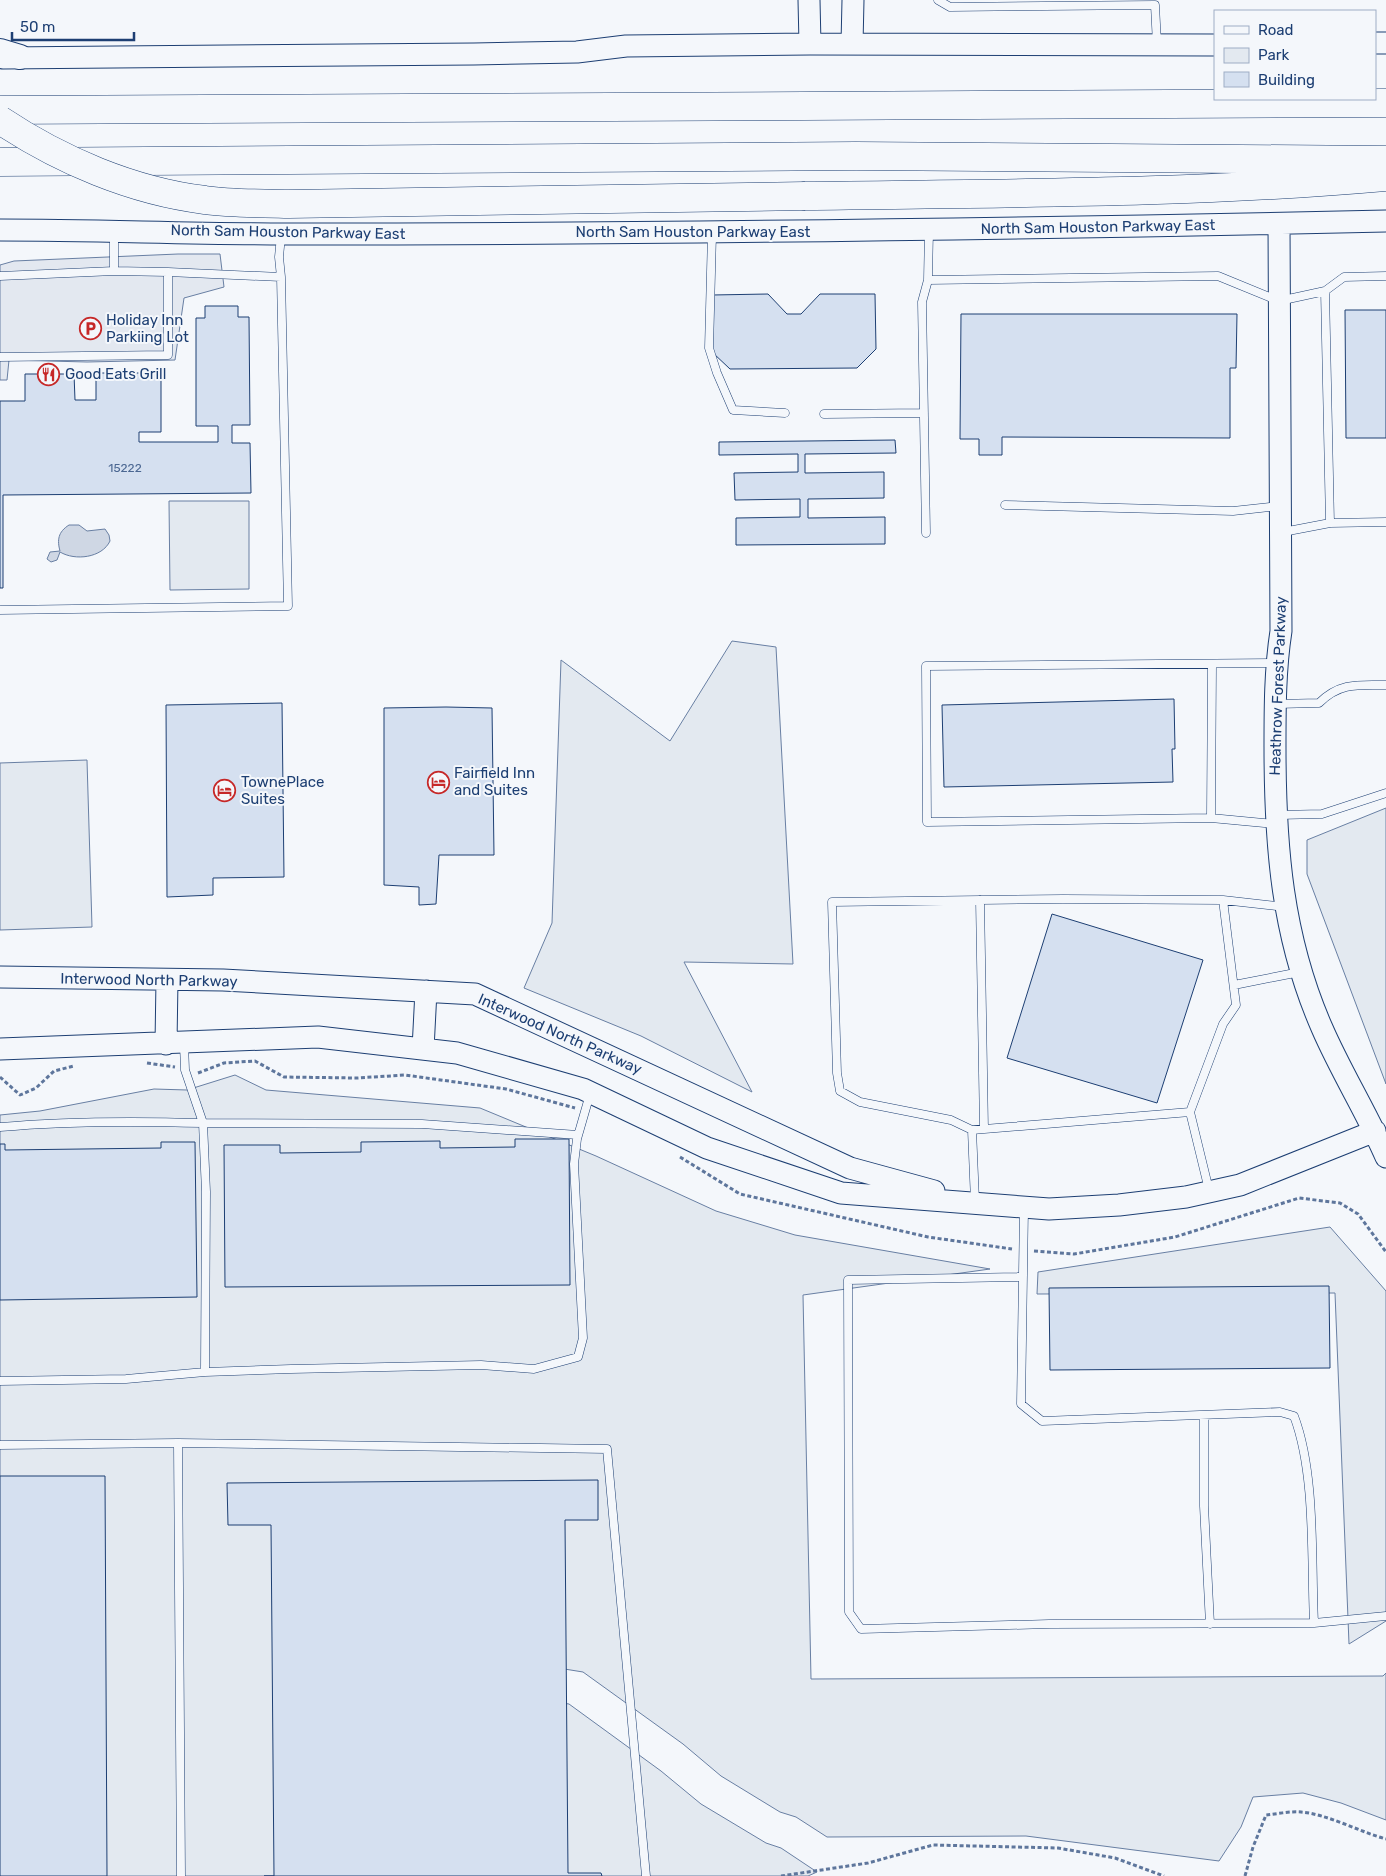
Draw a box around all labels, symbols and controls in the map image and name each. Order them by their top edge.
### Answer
scale bar [12,10,135,42]
legend [1214,10,1376,100]
text: 50 m [20,18,55,36]
text: Road [1258,21,1294,39]
text: Park [1258,46,1289,64]
text: Building [1258,71,1315,89]
street label: North Sam Houston Parkway East [980,216,1216,238]
street label: North Sam Houston Parkway East [170,221,406,243]
street label: North Sam Houston Parkway East [576,223,811,241]
place label: Holiday Inn Parkiing Lot [106,311,189,346]
parking icon: Holiday Inn Parkiing Lot [78,317,102,341]
restaurant icon: Good Eats Grill [37,362,61,386]
place label: Good Eats Grill [65,365,166,383]
house number: 15222 [108,461,142,475]
street label: Heathrow Forest Parkway [1266,596,1290,776]
place label: Fairfield Inn and Suites [454,764,535,799]
hotel icon: Fairfield Inn and Suites [426,770,450,794]
place label: TownePlace Suites [241,773,324,808]
hotel icon: TownePlace Suites [213,779,237,803]
street label: Interwood North Parkway [60,969,238,991]
street label: Interwood North Parkway [475,990,645,1078]

